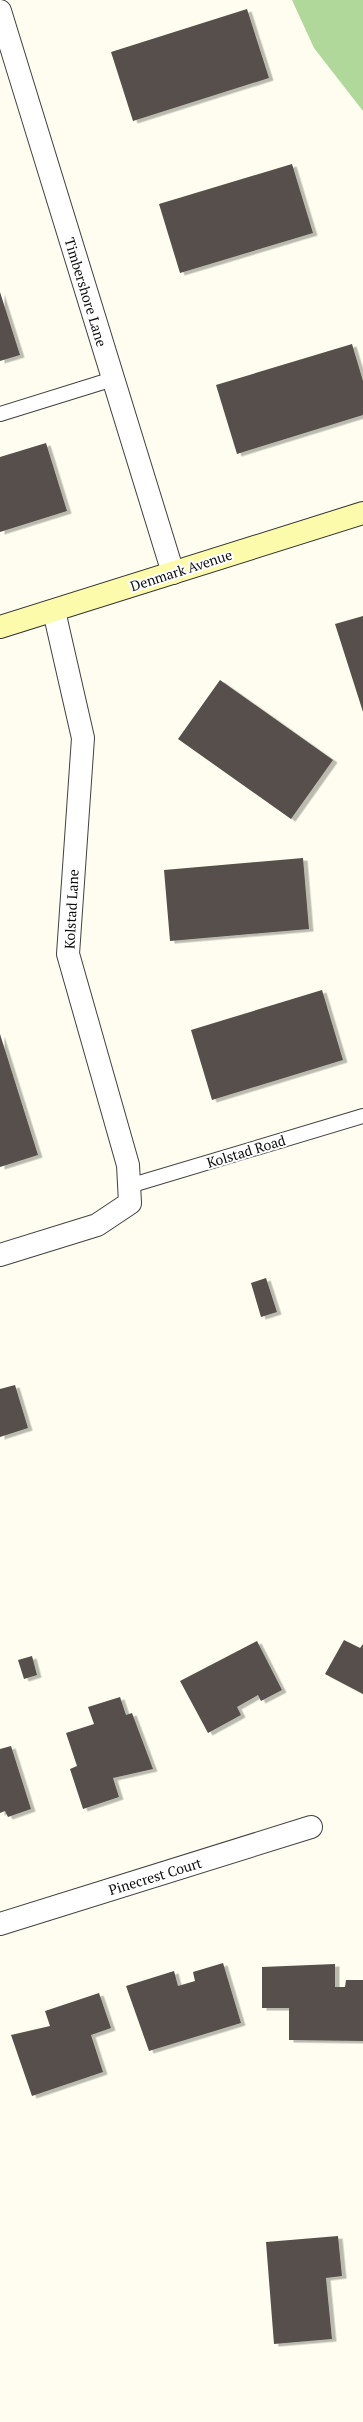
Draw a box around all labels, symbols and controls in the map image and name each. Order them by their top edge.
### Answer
street label: Timbershore Lane [60,235,112,349]
street label: Denmark Avenue [128,545,234,595]
street label: Kolstad Lane [59,869,83,949]
street label: Kolstad Road [204,1130,288,1172]
street label: Pinecrest Court [106,1853,205,1899]

